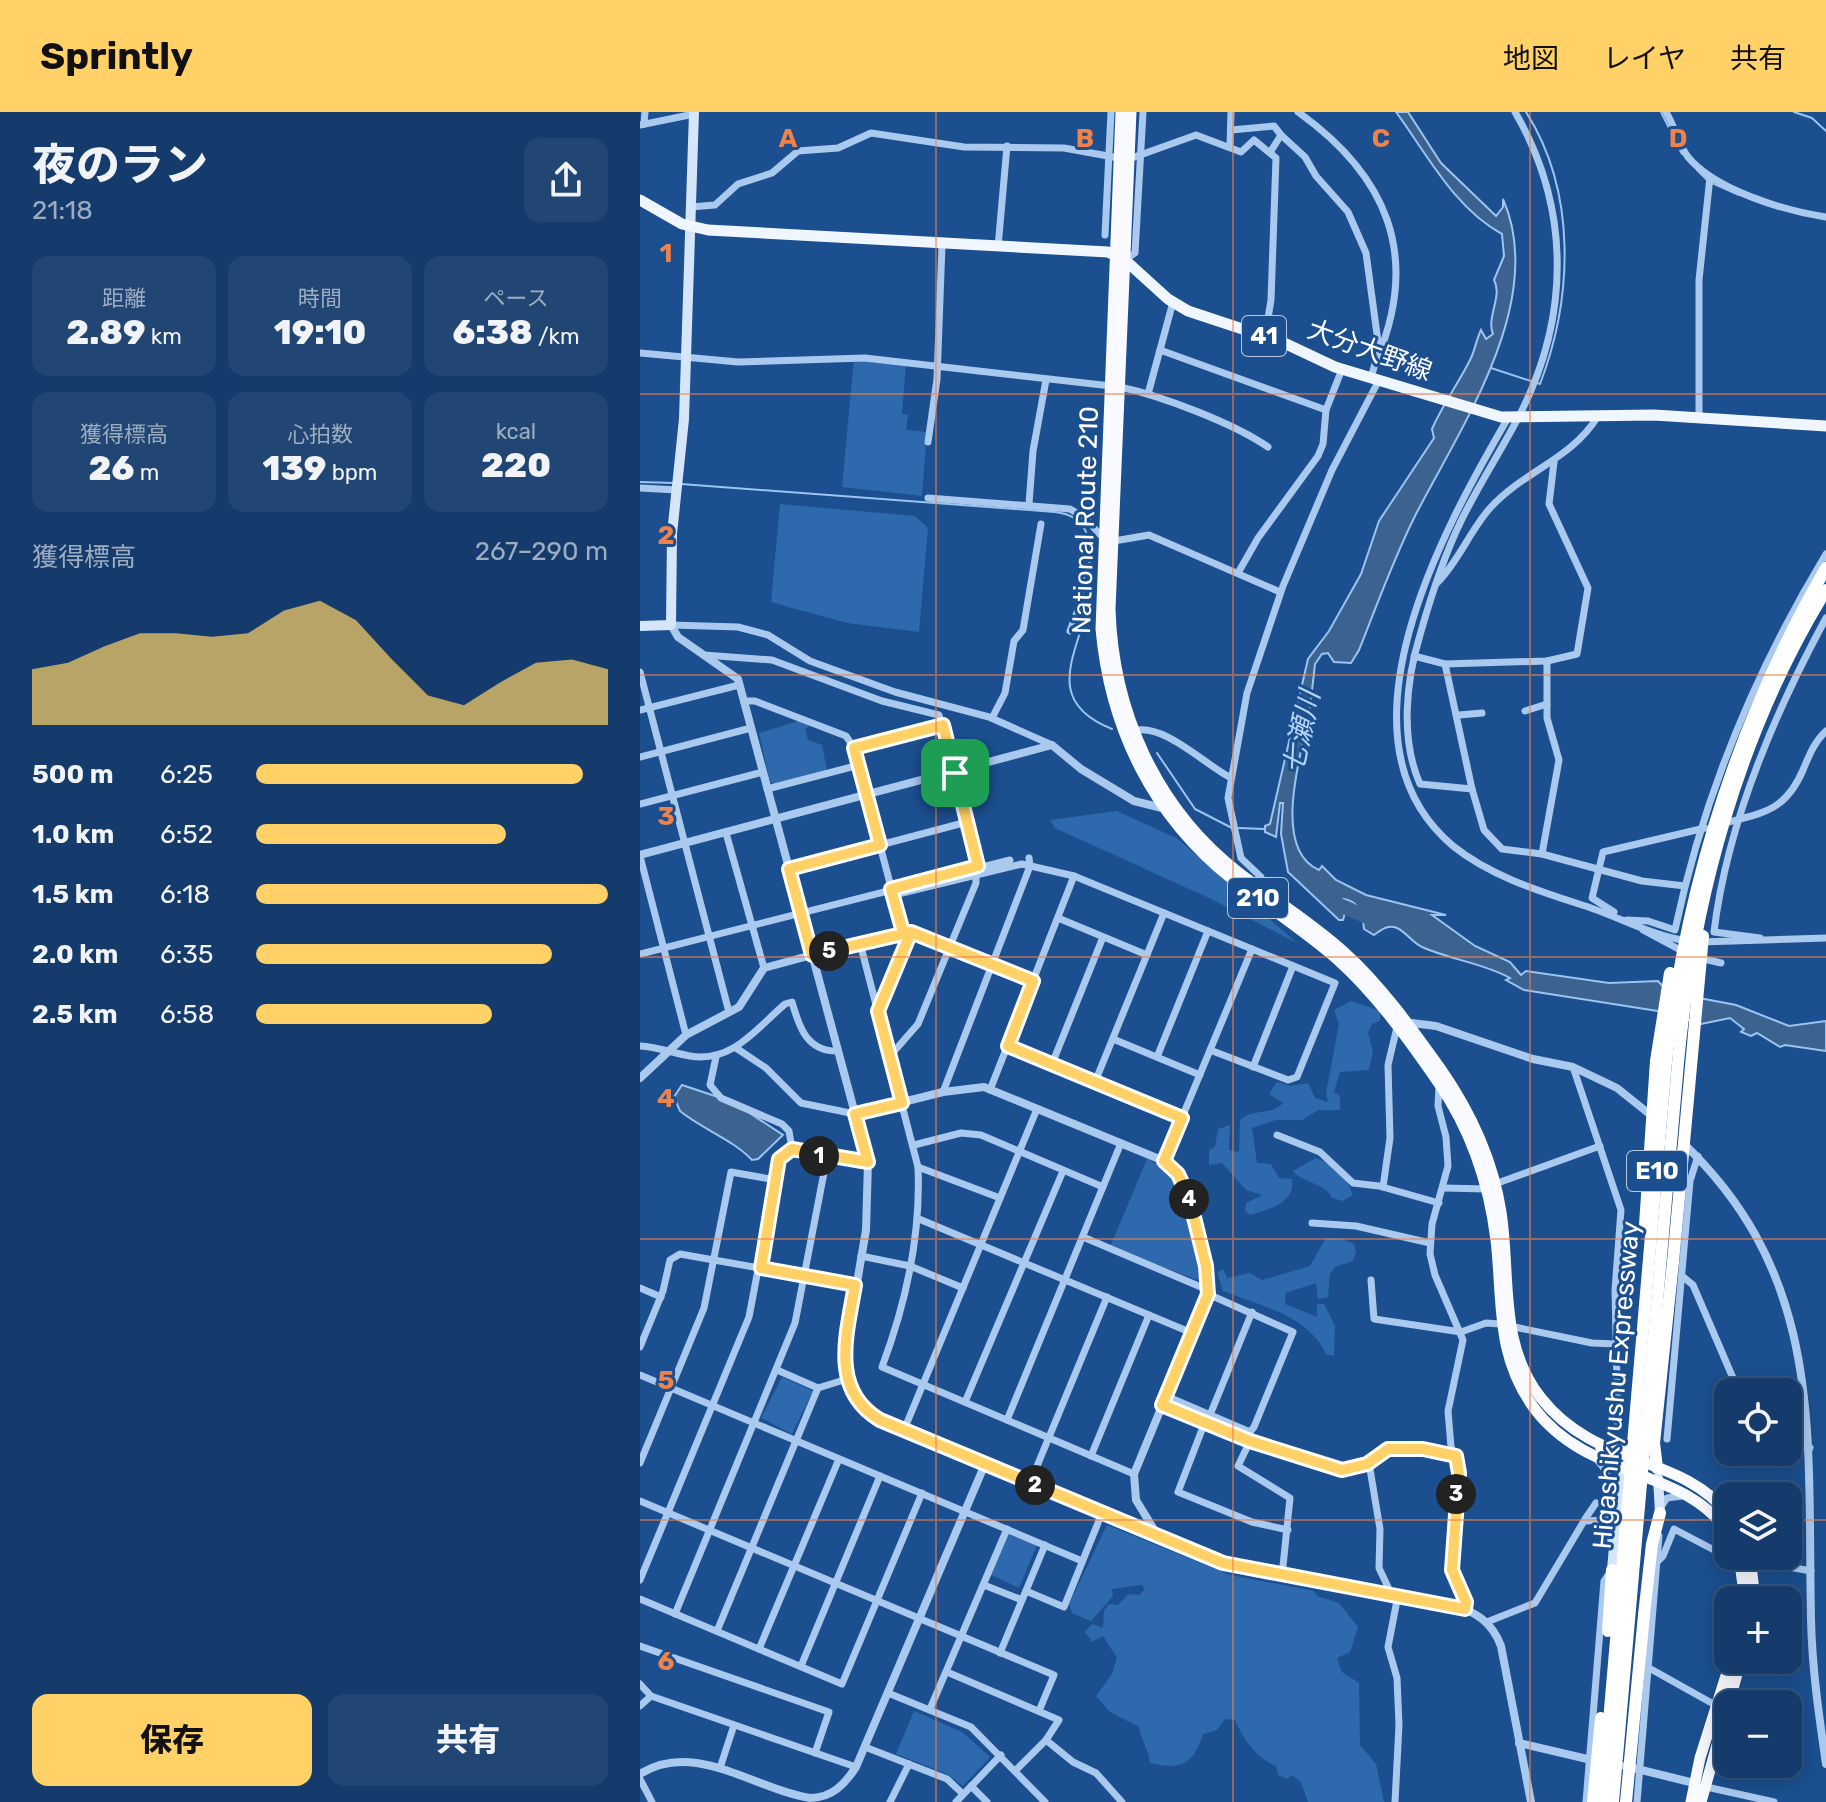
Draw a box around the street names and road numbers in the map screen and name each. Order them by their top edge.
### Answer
street label: 大分大野線 [1303,314,1436,387]
road number: 41 [1242,316,1286,356]
street label: National Route 210 [1066,406,1105,634]
road number: 210 [1228,878,1288,918]
road number: E10 [1627,1151,1687,1191]
street label: Higashikyushu Expressway [1587,1220,1646,1550]

